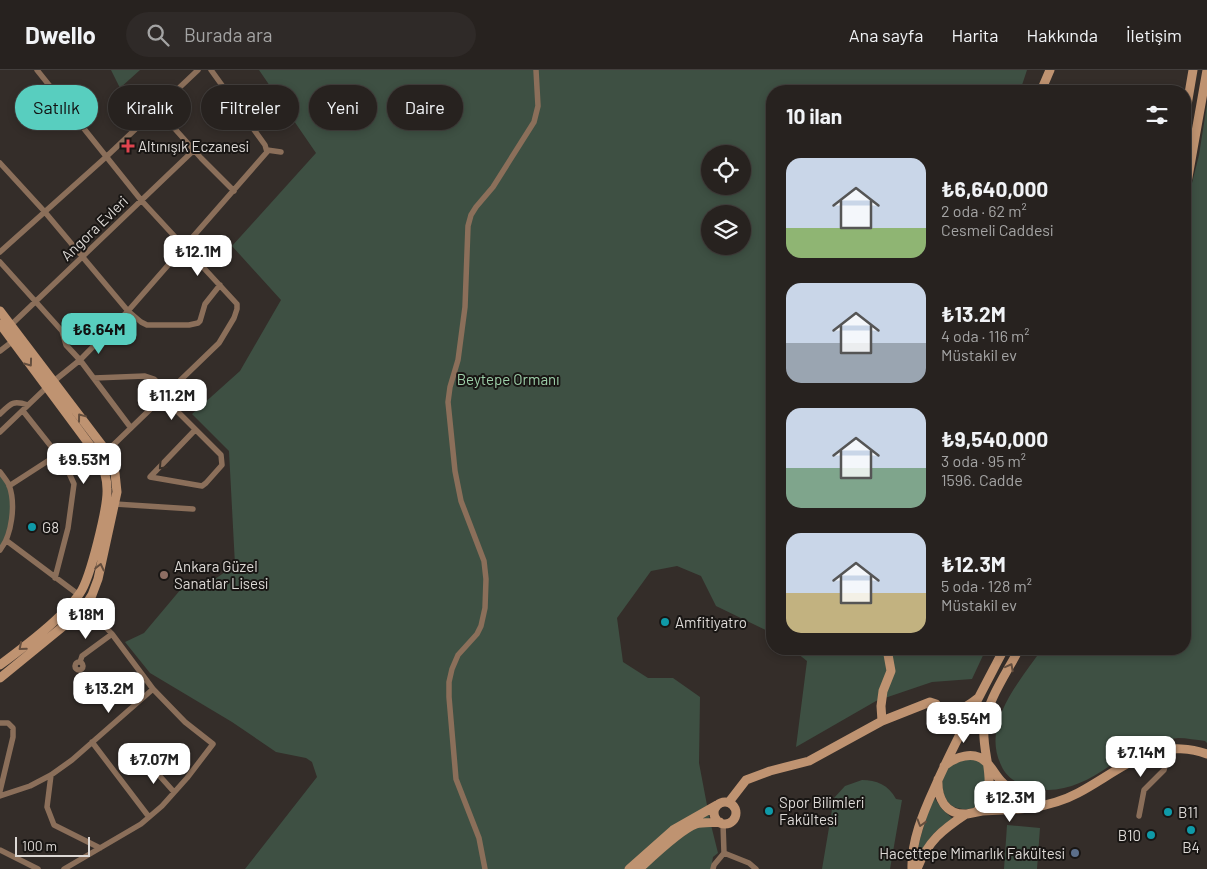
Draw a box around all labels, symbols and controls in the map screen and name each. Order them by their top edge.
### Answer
search box [126,12,476,57]
text: Dwello [25,20,96,49]
icon: search [144,21,172,49]
text: Burada ara [184,23,273,46]
text: Ana sayfa [849,24,923,46]
text: Harita [951,24,999,46]
text: Hakkında [1027,24,1098,46]
text: İletişim [1126,24,1182,46]
chip: Satılık [15,85,98,130]
chip: Kiralık [108,85,191,130]
chip: Filtreler [201,85,299,130]
chip: Yeni [309,85,377,130]
chip: Daire [387,85,463,130]
icon: filters [1143,101,1171,129]
text: 10 ilan [786,103,842,128]
place label: Altınışık Eczanesi [138,137,249,155]
marker: Altınışık Eczanesi [122,140,134,152]
map controls [701,145,751,255]
button: locate [701,145,751,195]
text: ₺6,640,000 [941,176,1048,201]
icon: home [826,178,886,238]
street label: Angora Evleri [57,192,131,264]
text: 2 oda · 62 m² [941,201,1027,220]
button: layers [701,205,751,255]
text: Cesmeli Caddesi [941,220,1053,239]
pin: ₺12.1M [157,234,239,277]
text: ₺12.1M [175,241,221,260]
text: ₺13.2M [941,301,1006,326]
icon: home [826,303,886,363]
pin: ₺6.64M [58,312,140,355]
text: ₺6.64M [73,319,126,338]
text: 4 oda · 116 m² [941,326,1030,345]
text: Müstakil ev [941,345,1017,364]
one-way arrow [24,357,32,366]
park label: Beytepe Ormanı [457,370,559,388]
pin: ₺11.2M [131,378,213,421]
text: ₺11.2M [149,385,195,404]
one-way arrow [78,413,87,423]
text: ₺9,540,000 [941,426,1048,451]
icon: home [826,428,886,488]
pin: ₺9.53M [43,442,125,485]
text: ₺9.53M [58,449,110,468]
text: 3 oda · 95 m² [941,451,1026,470]
one-way arrow [159,460,168,469]
text: 1596. Cadde [941,470,1023,489]
place label: G8 [42,518,59,536]
marker: G8 [26,521,38,533]
text: ₺12.3M [941,551,1006,576]
icon: home [826,553,886,613]
place label: Ankara Güzel Sanatlar Lisesi [174,557,268,592]
one-way arrow [94,563,105,572]
marker: Ankara Güzel Sanatlar Lisesi [158,569,170,581]
text: 5 oda · 128 m² [941,576,1032,595]
text: Müstakil ev [941,595,1017,614]
pin: ₺18M [56,598,116,640]
text: ₺18M [68,604,104,623]
place label: Amfitiyatro [675,613,747,631]
marker: Amfitiyatro [659,616,671,628]
one-way arrow [19,642,28,651]
one-way arrow [1004,663,1014,672]
pin: ₺13.2M [68,672,150,714]
text: ₺13.2M [84,678,134,697]
pin: ₺9.54M [923,702,1005,744]
text: ₺9.54M [938,708,990,727]
pin: ₺7.14M [1100,736,1182,778]
pin: ₺7.07M [113,742,195,785]
text: ₺7.14M [1117,742,1165,761]
text: ₺7.07M [129,749,179,768]
pin: ₺12.3M [969,780,1051,823]
text: ₺12.3M [985,787,1035,806]
place label: Spor Bilimleri Fakültesi [779,793,864,828]
place label: B11 [1178,803,1198,821]
marker: Spor Bilimleri Fakültesi [763,805,775,817]
marker: B11 [1162,806,1174,818]
one-way arrow [916,818,926,826]
marker: B4 [1185,824,1197,836]
place label: B10 [1118,826,1141,844]
marker: B10 [1145,829,1157,841]
scale bar [15,834,90,857]
text: 100 m [22,837,57,854]
place label: B4 [1182,838,1200,856]
place label: Hacettepe Mimarlık Fakültesi [879,844,1065,862]
marker: Hacettepe Mimarlık Fakültesi [1069,847,1081,859]

